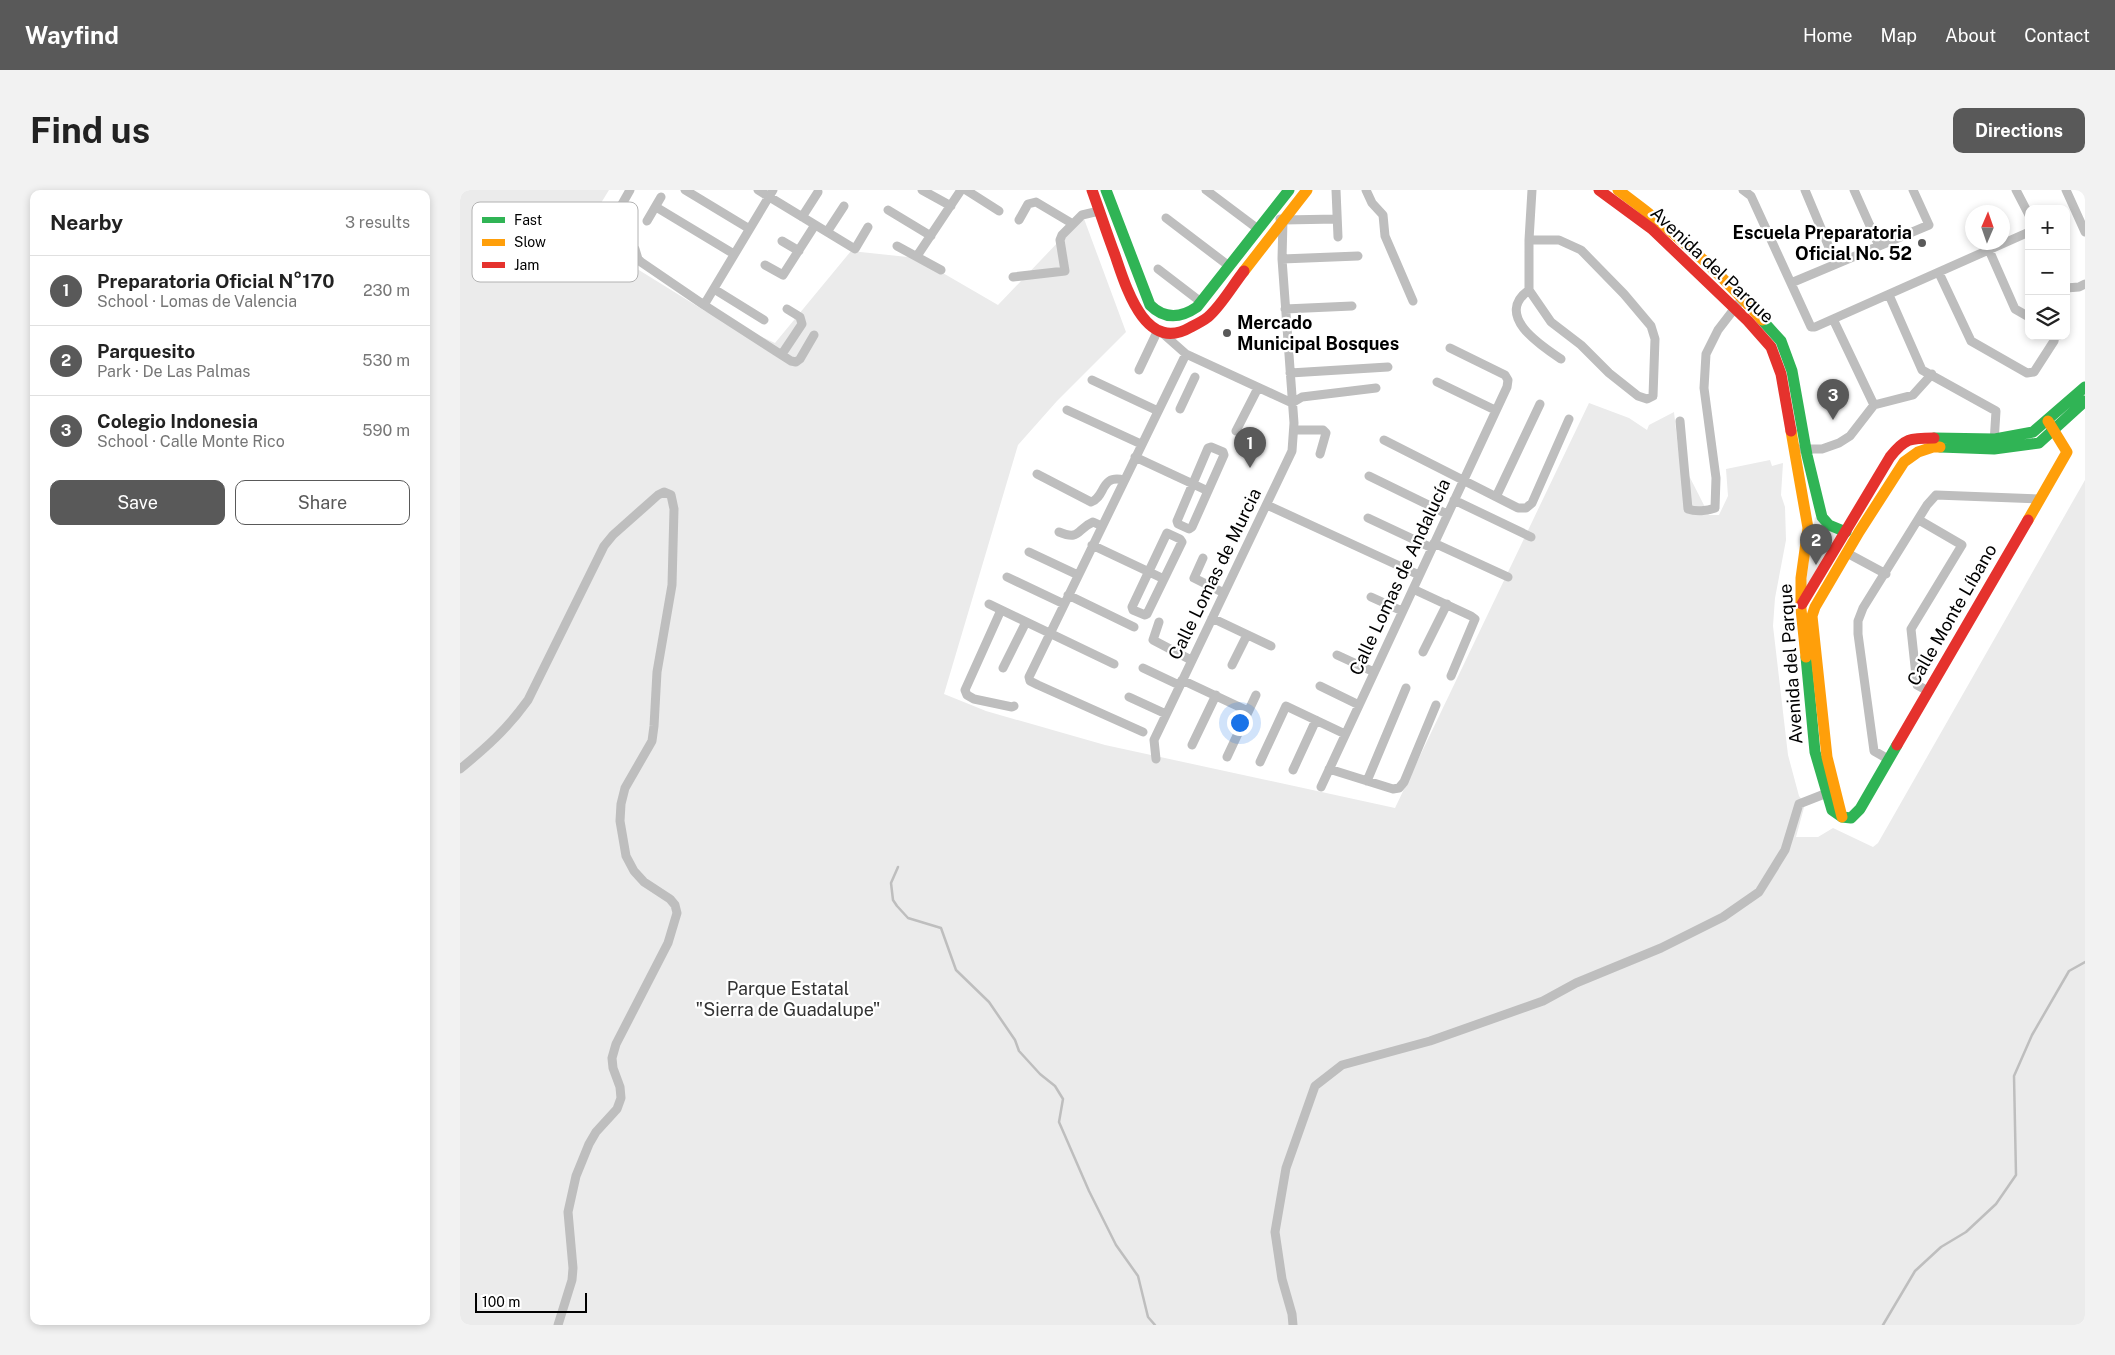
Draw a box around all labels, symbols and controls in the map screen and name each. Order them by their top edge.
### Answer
text: Wayfind [25,21,119,49]
text: Home [1803,25,1853,46]
text: Map [1881,25,1917,46]
text: About [1945,25,1996,46]
text: Contact [2024,25,2090,46]
button: Directions [1953,108,2085,153]
text: Find us [30,110,150,151]
legend [472,202,638,282]
street label: Avenida del Parque [1646,202,1778,327]
north arrow [1965,205,2010,250]
map controls [2025,205,2070,340]
button: + [2025,205,2070,250]
text: Nearby [50,210,123,235]
text: Fast [514,212,542,228]
text: 3 results [345,213,410,232]
place label: Escuela Preparatoria Oficial No. 52 [1733,222,1912,264]
text: Slow [514,234,546,250]
marker: Escuela Preparatoria Oficial No. 52 [1916,237,1928,249]
button: − [2025,250,2070,295]
text: Jam [514,257,539,273]
text: Preparatoria Oficial N°170 [97,270,334,292]
text: 1 [63,281,69,300]
text: 230 m [363,281,410,300]
text: School · Lomas de Valencia [97,292,297,311]
button: layers [2025,295,2070,340]
place label: Mercado Municipal Bosques [1237,312,1399,354]
marker: Mercado Municipal Bosques [1221,327,1233,339]
text: Parquesito [97,340,195,362]
text: 2 [61,351,71,370]
text: 530 m [362,351,410,370]
text: Park · De Las Palmas [97,362,250,381]
pin: 3 [1817,379,1849,420]
text: Colegio Indonesia [97,410,258,432]
text: 3 [61,421,71,440]
text: 590 m [362,421,410,440]
pin: 1 [1234,427,1266,468]
text: School · Calle Monte Rico [97,432,285,451]
street label: Calle Lomas de Andalucía [1345,475,1454,678]
button: Save [50,480,225,525]
button: Share [235,480,410,525]
street label: Calle Lomas de Murcia [1164,485,1265,663]
pin: 2 [1800,524,1832,565]
street label: Calle Monte Líbano [1902,540,2001,689]
street label: Avenida del Parque [1774,583,1807,745]
your location [1227,710,1253,736]
park label: Parque Estatal "Sierra de Guadalupe" [696,978,880,1020]
scale bar [475,1290,588,1313]
text: 100 m [482,1294,520,1310]

